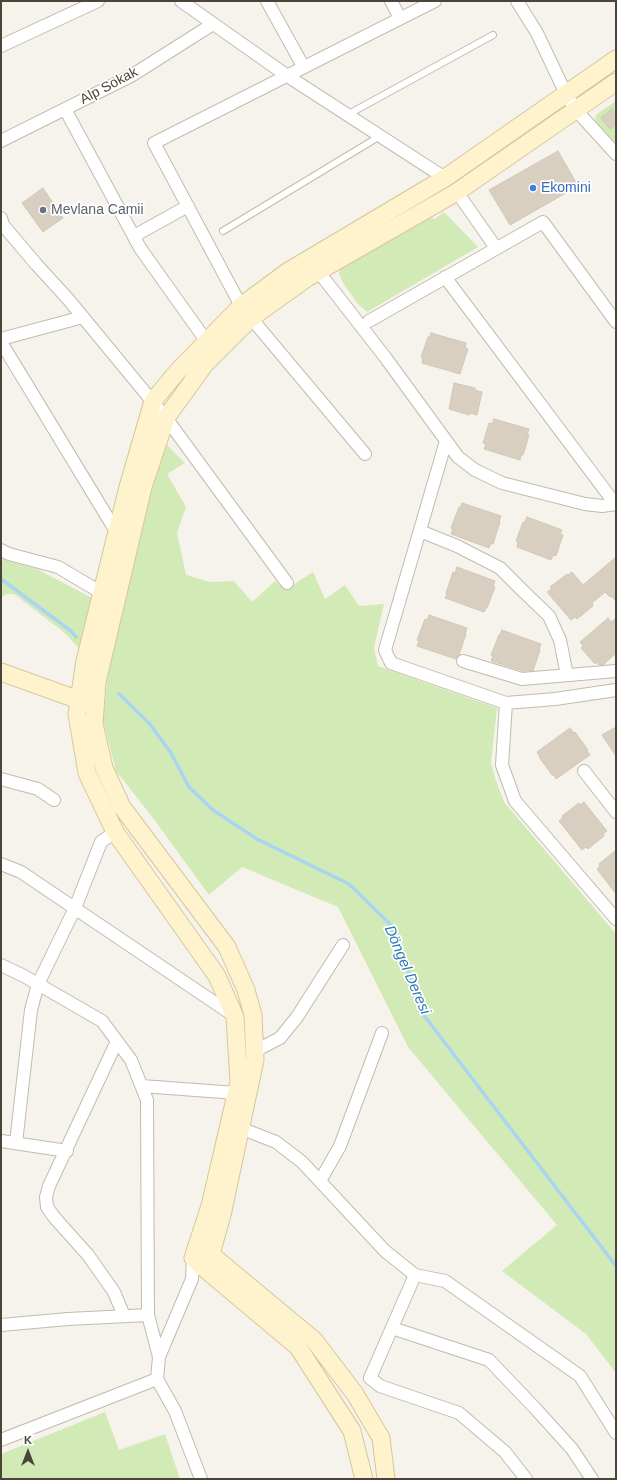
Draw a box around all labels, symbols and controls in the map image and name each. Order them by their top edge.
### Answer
street label: Alp Sokak [77,64,141,108]
place label: Ekomini [541,180,591,196]
marker: Ekomini [528,183,538,193]
place label: Mevlana Camii [51,202,144,218]
marker: Mevlana Camii [38,205,48,215]
water label: Döngel Deresi [380,923,434,1017]
north arrow [8,1432,48,1472]
text: K [24,1434,32,1446]

